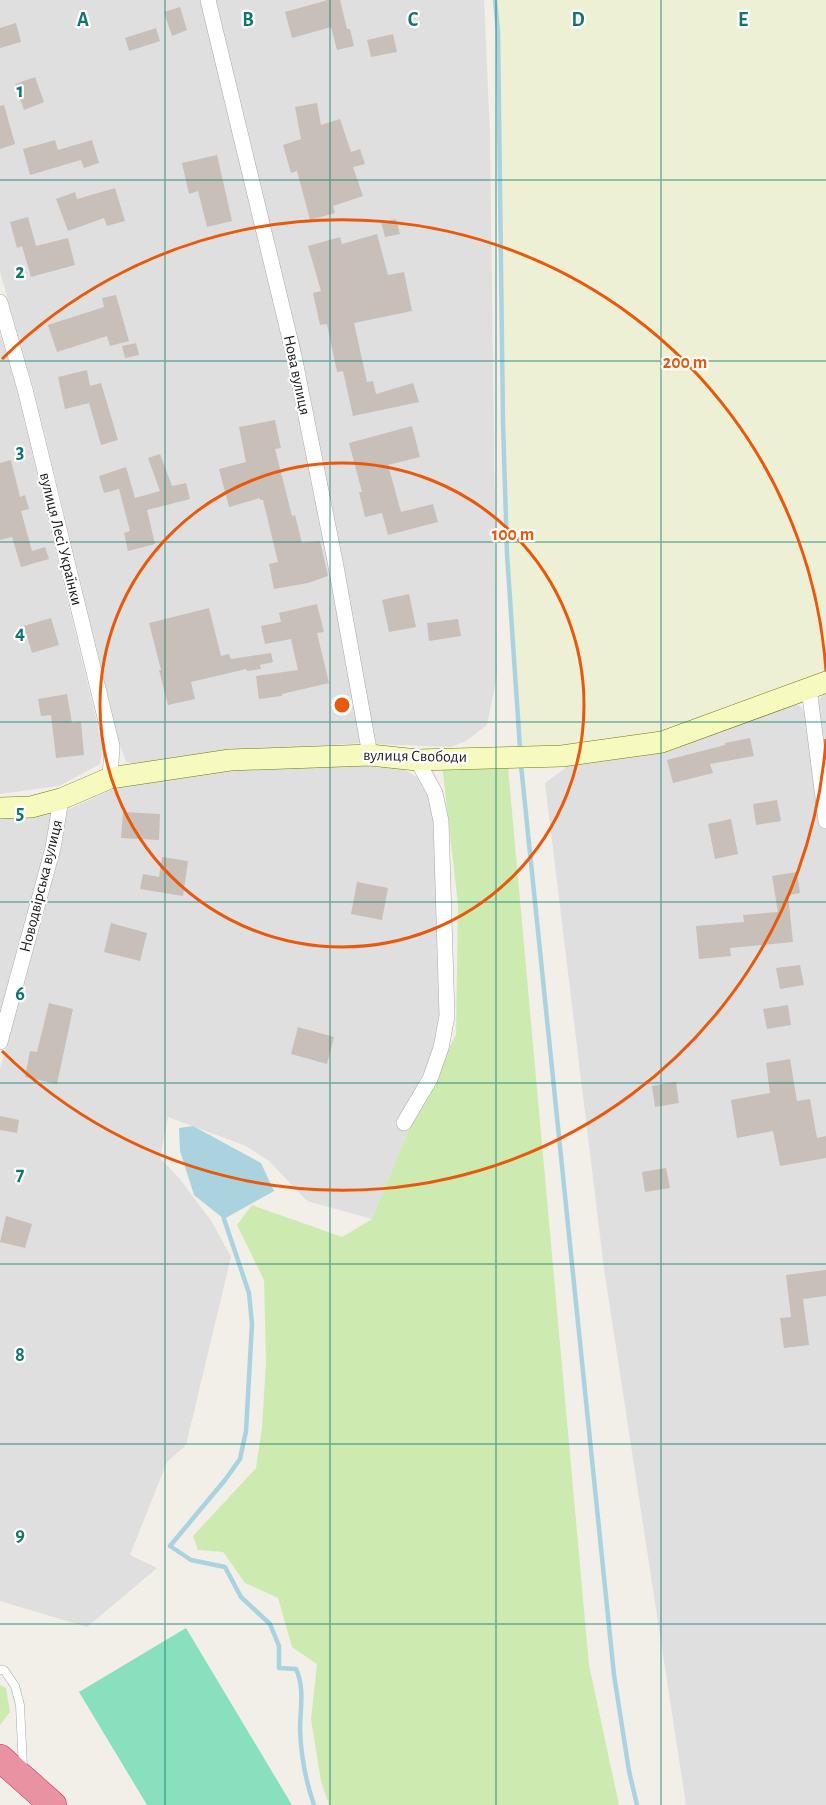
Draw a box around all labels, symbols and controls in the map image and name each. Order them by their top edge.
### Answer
text: A [77,10,89,30]
text: B [242,10,254,30]
text: C [408,10,419,30]
text: D [571,10,585,30]
text: E [738,10,748,30]
text: 1 [16,81,24,101]
text: 2 [15,262,25,282]
street label: Нова вулиця [280,333,313,417]
text: 200 m [663,354,707,372]
text: 3 [16,442,24,462]
street label: вулиця Лесі Українки [36,471,85,607]
text: 100 m [492,526,534,544]
text: 4 [15,623,25,643]
centre of rings [332,695,352,715]
street label: вулиця Свободи [363,747,467,766]
text: 5 [16,803,24,823]
street label: Новодвірська вулиця [17,818,66,954]
text: 6 [15,984,25,1004]
text: 7 [16,1164,25,1184]
text: 8 [15,1345,25,1365]
text: 9 [15,1525,25,1545]

